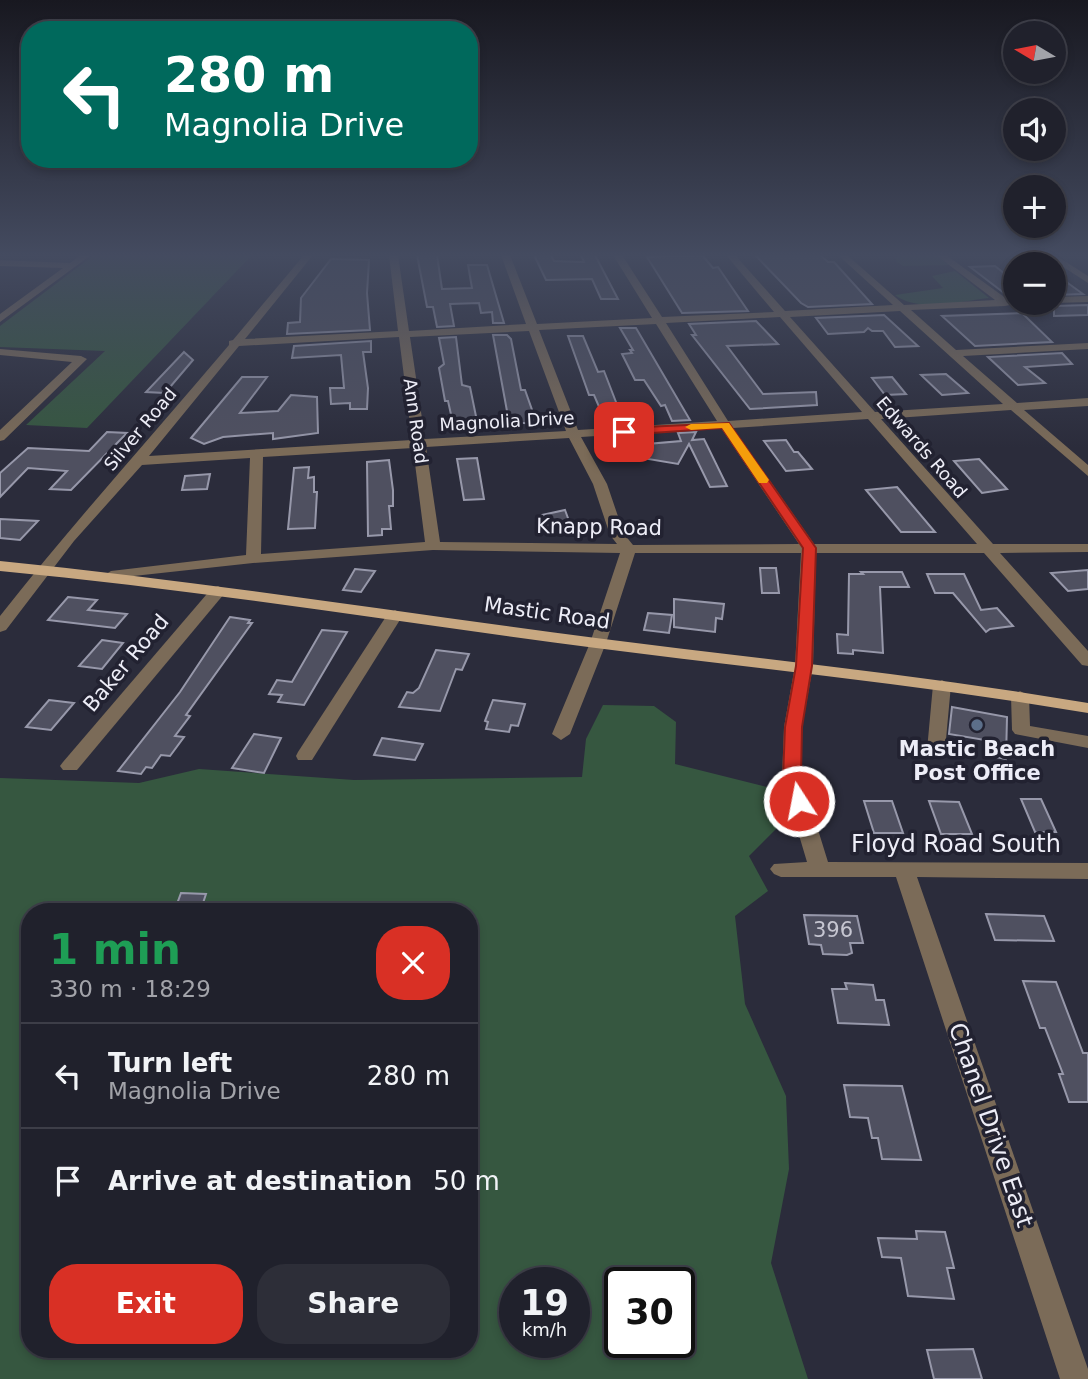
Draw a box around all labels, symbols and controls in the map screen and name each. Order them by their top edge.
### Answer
north arrow [1003,21,1066,84]
map controls [1003,21,1066,315]
text: 280 m [164,47,334,104]
icon: left [49,49,140,140]
button: sound [1003,98,1066,161]
text: Magnolia Drive [164,106,404,144]
button: + [1003,175,1066,238]
button: − [1003,252,1066,315]
street label: Ann Road [400,377,432,465]
street label: Silver Road [99,383,181,475]
street label: Edwards Road [872,392,972,502]
pin [594,402,654,462]
street label: Magnolia Drive [439,407,575,435]
icon: arrive [605,413,643,451]
street label: Knapp Road [536,514,662,540]
street label: Mastic Road [482,592,612,634]
street label: Baker Road [78,609,174,717]
marker: Mastic Beach Post Office [969,717,985,733]
place label: Mastic Beach Post Office [899,737,1055,785]
position arrow [762,764,836,838]
street label: Floyd Road South [851,830,1061,858]
house number: 396 [813,918,853,942]
text: 1 min [49,925,181,974]
button: close [376,926,450,1000]
text: 330 m · 18:29 [49,976,211,1002]
street label: Chanel Drive East [943,1019,1039,1231]
text: Turn left [108,1048,232,1078]
icon: left [49,1057,87,1095]
text: 280 m [367,1061,450,1091]
text: Magnolia Drive [108,1078,281,1104]
icon: arrive [49,1162,87,1200]
text: Arrive at destination [108,1166,412,1196]
text: 50 m [433,1166,500,1196]
button: Exit [49,1264,243,1344]
button: Share [257,1264,450,1344]
speed limit sign: 30 [604,1267,695,1358]
text: 19 [520,1283,569,1323]
text: km/h [522,1319,567,1340]

